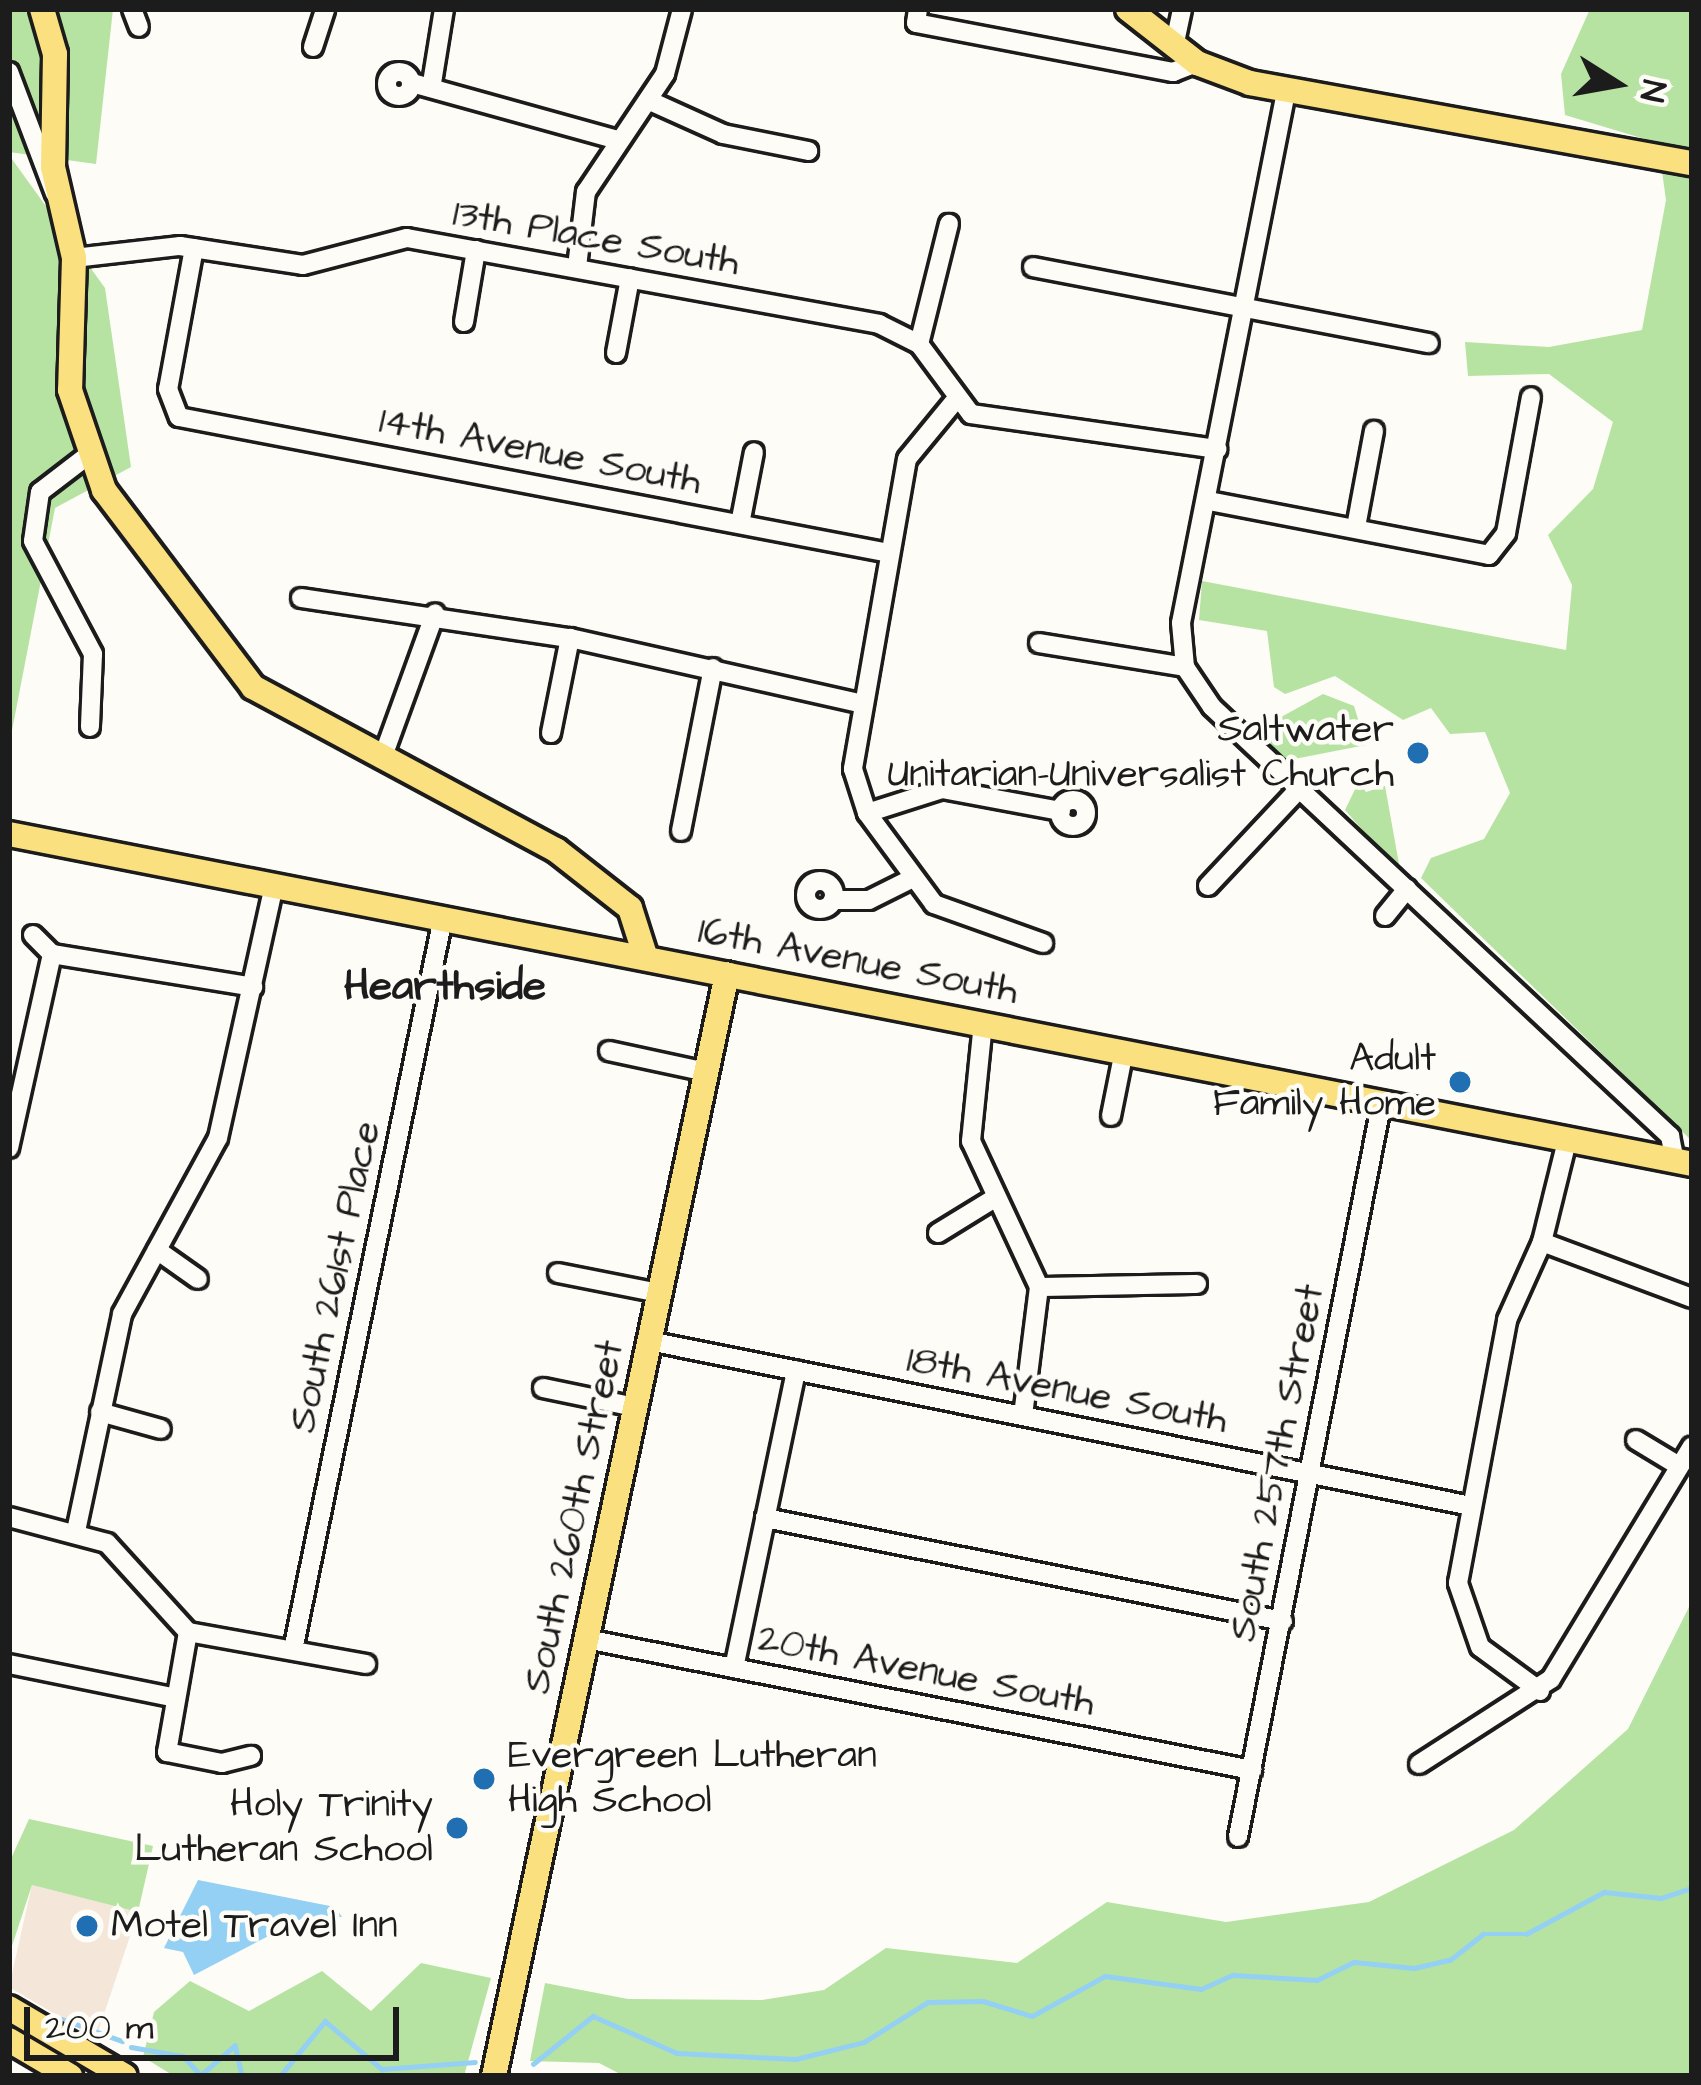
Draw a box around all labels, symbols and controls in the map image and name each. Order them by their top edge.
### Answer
north arrow [1557,24,1677,144]
text: N [1628,76,1677,105]
street label: 13th Place South [449,191,743,287]
street label: 14th Avenue South [375,398,705,506]
place label: Saltwater Unitarian-Universalist Church [887,708,1394,799]
marker: Saltwater Unitarian-Universalist Church [1405,740,1431,766]
street label: 16th Avenue South [694,908,1022,1016]
district label: Hearthside [344,962,546,1012]
place label: Adult Family Home [1213,1037,1436,1128]
marker: Adult Family Home [1447,1069,1473,1095]
street label: South 261st Place [280,1117,392,1437]
street label: South 257th Street [1220,1281,1336,1645]
street label: South 260th Street [515,1336,635,1698]
street label: 18th Avenue South [903,1337,1231,1445]
street label: 20th Avenue South [754,1616,1098,1728]
place label: Evergreen Lutheran High School [508,1734,877,1825]
marker: Evergreen Lutheran High School [471,1766,497,1792]
place label: Holy Trinity Lutheran School [134,1783,433,1874]
marker: Holy Trinity Lutheran School [444,1815,470,1841]
place label: Motel Travel Inn [111,1903,397,1949]
marker: Motel Travel Inn [74,1913,100,1939]
scale bar [30,1983,405,2057]
text: 200 m [45,2002,153,2053]

